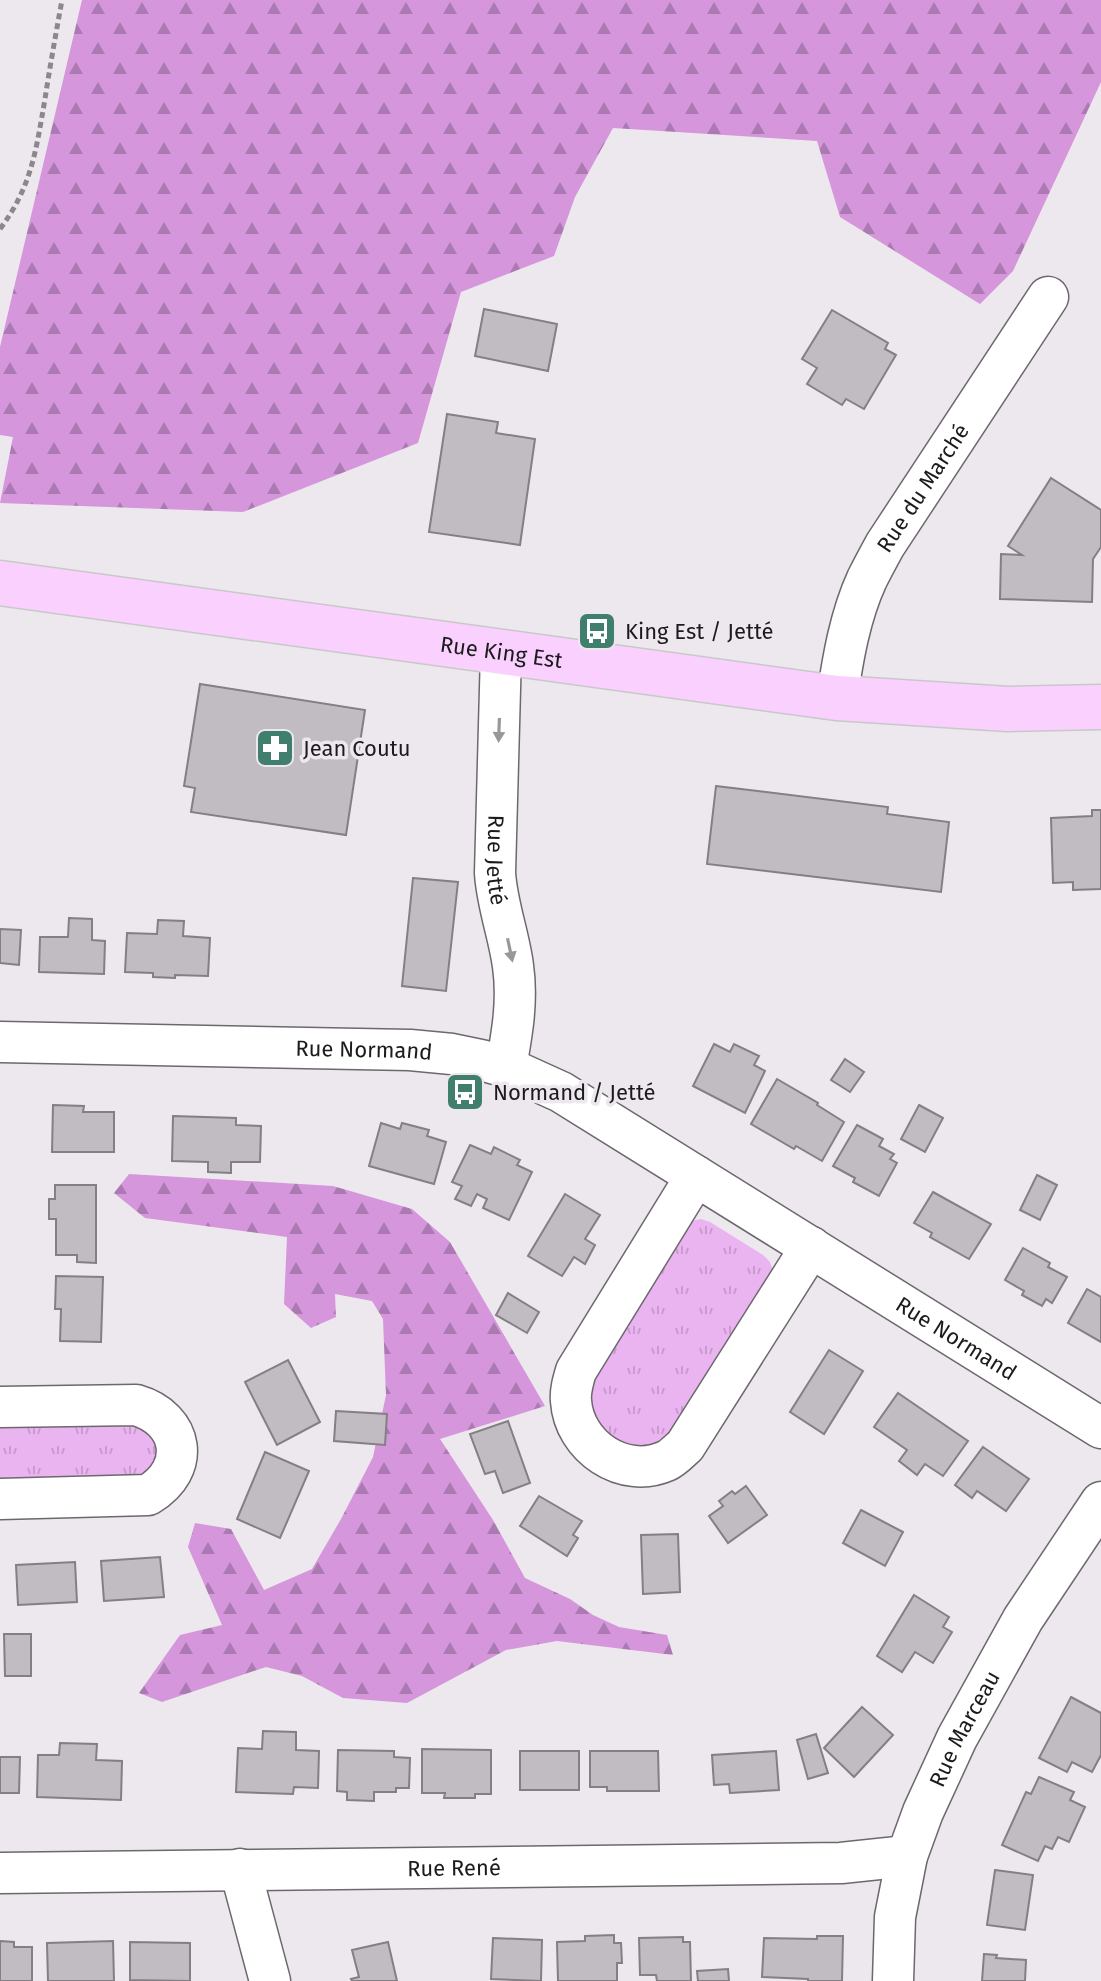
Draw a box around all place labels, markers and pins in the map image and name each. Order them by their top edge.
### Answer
bus stop icon: King Est / Jetté [576,610,618,652]
place label: King Est / Jetté [625,618,774,645]
pharmacy icon: Jean Coutu [254,727,296,769]
place label: Jean Coutu [303,735,410,762]
bus stop icon: Normand / Jetté [444,1071,486,1113]
place label: Normand / Jetté [493,1079,656,1106]

